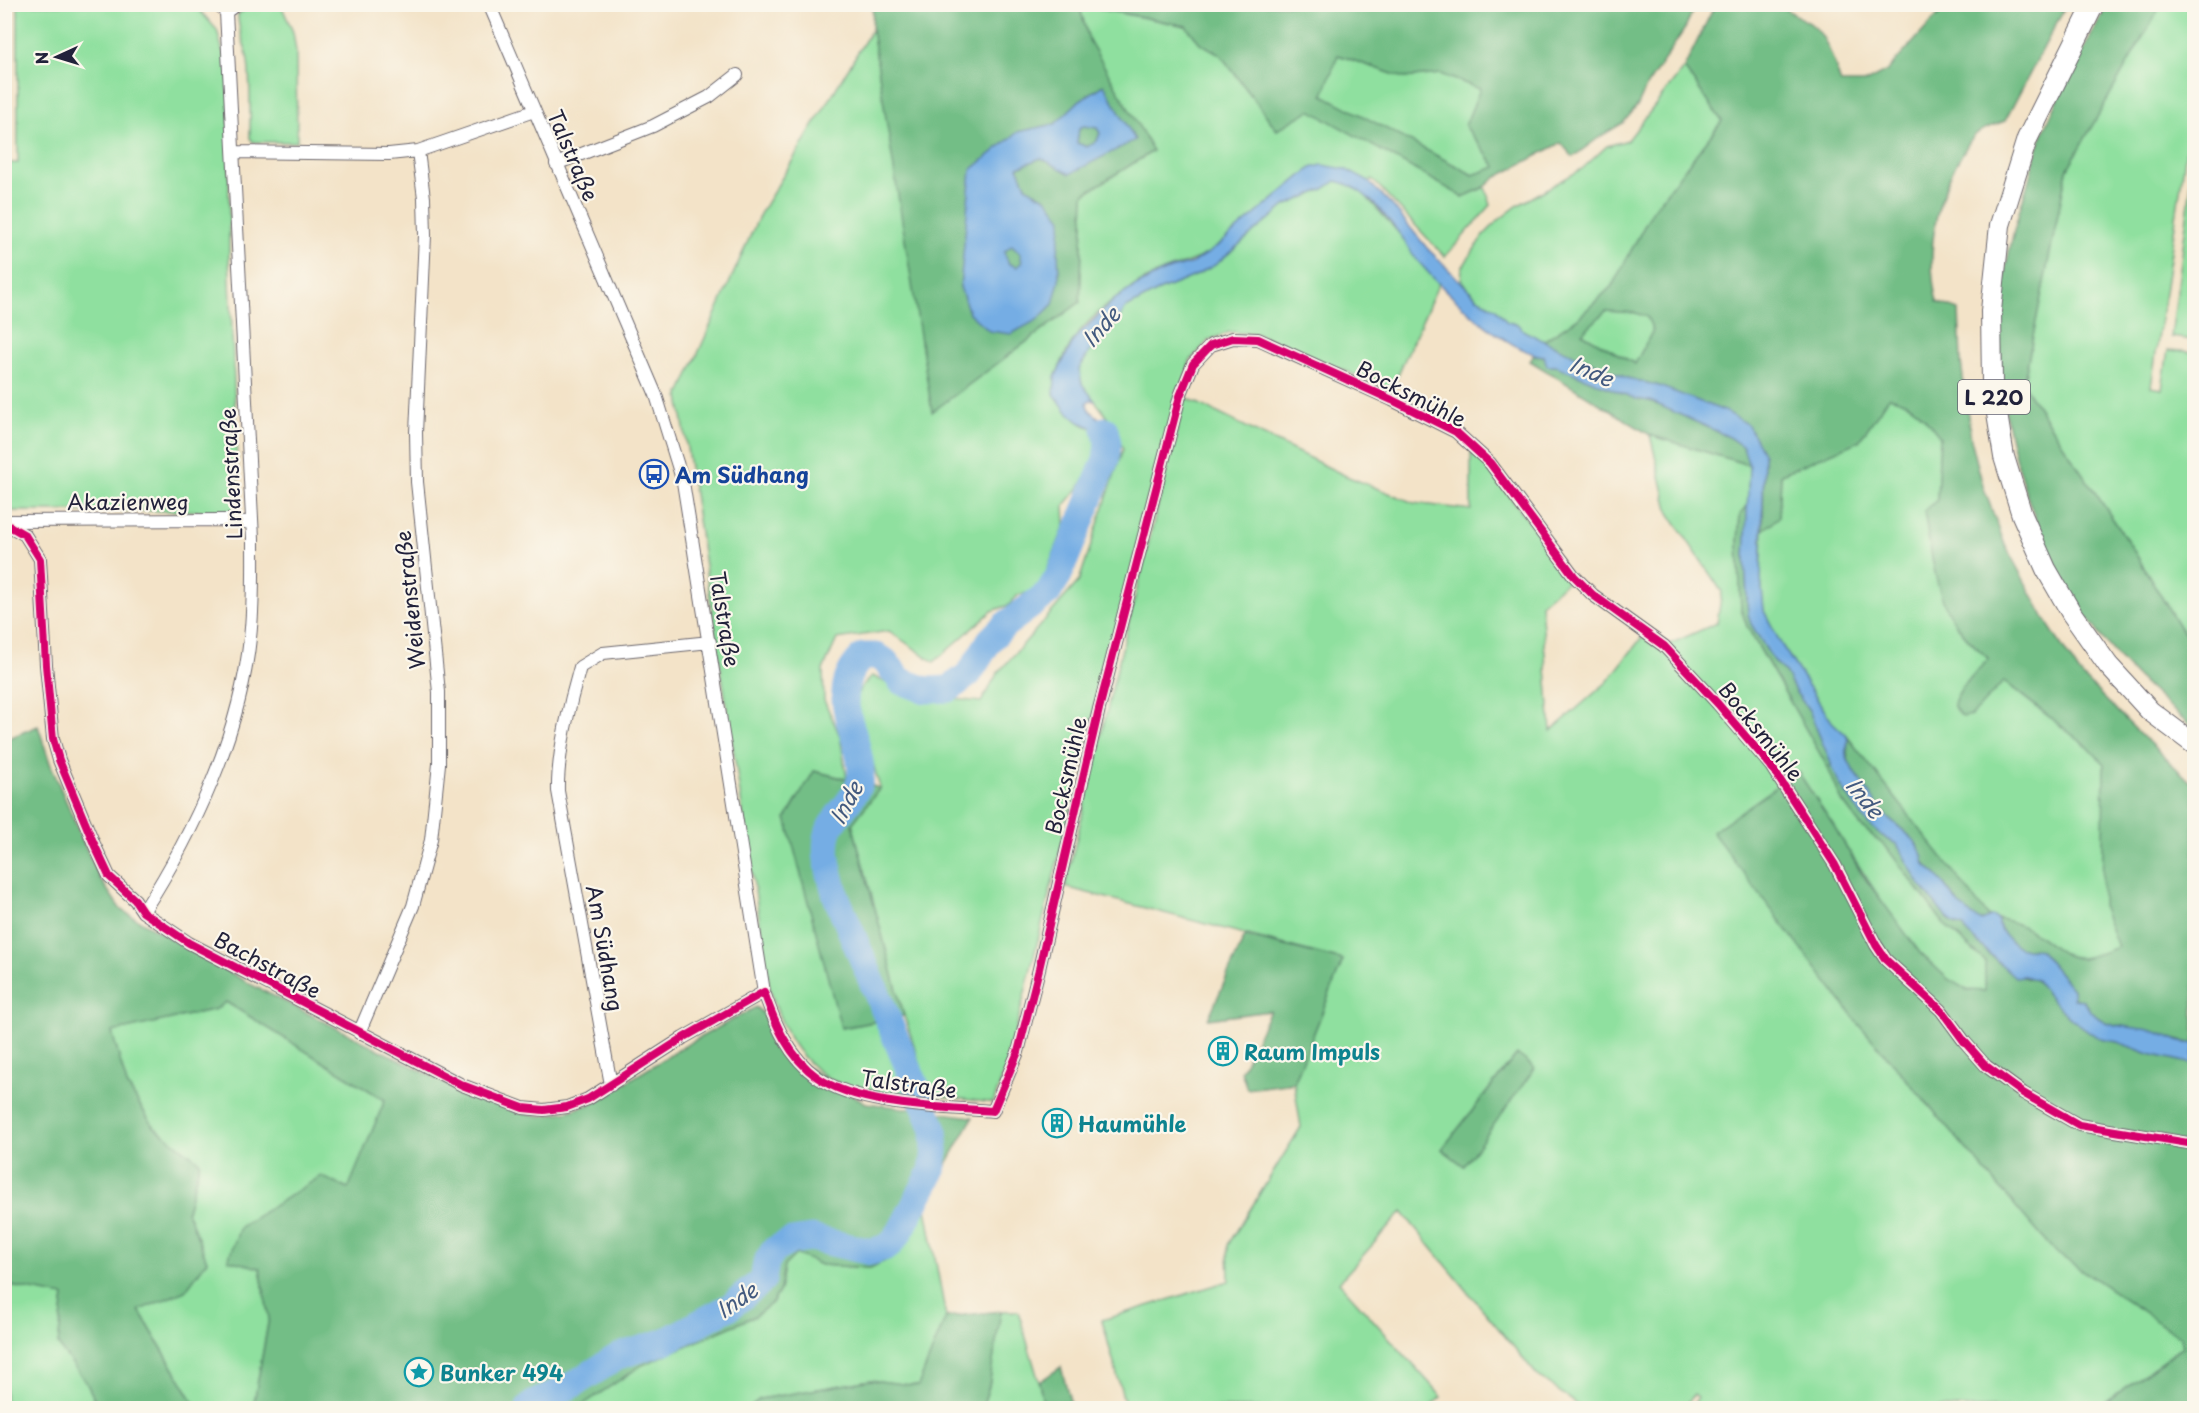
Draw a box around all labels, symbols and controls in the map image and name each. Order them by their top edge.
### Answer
north arrow [27,27,87,87]
text: N [29,51,53,65]
street label: Talstraße [540,104,608,206]
water label: Inde [1073,298,1128,354]
water label: Inde [1565,346,1620,394]
street label: Bocksmühle [1351,352,1473,434]
road number: L 220 [1958,380,2030,414]
street label: Lindenstraße [211,408,249,540]
bus stop icon: Am Südhang [638,458,670,490]
place label: Am Südhang [675,458,809,490]
street label: Akazienweg [67,485,189,517]
street label: Weidenstraße [386,529,432,671]
street label: Talstraße [703,569,749,669]
street label: Bocksmühle [1712,674,1812,788]
street label: Bocksmühle [1036,713,1094,837]
water label: Inde [1839,769,1893,825]
water label: Inde [820,774,870,829]
street label: Am Südhang [579,882,633,1014]
street label: Bachstraße [209,922,327,1006]
building icon: Raum Impuls [1207,1035,1239,1067]
place label: Raum Impuls [1244,1035,1380,1067]
street label: Talstraße [859,1060,959,1106]
building icon: Haumühle [1041,1107,1073,1139]
place label: Haumühle [1078,1107,1187,1139]
water label: Inde [708,1272,765,1325]
place icon: Bunker 494 [403,1356,435,1388]
place label: Bunker 494 [440,1356,563,1388]

